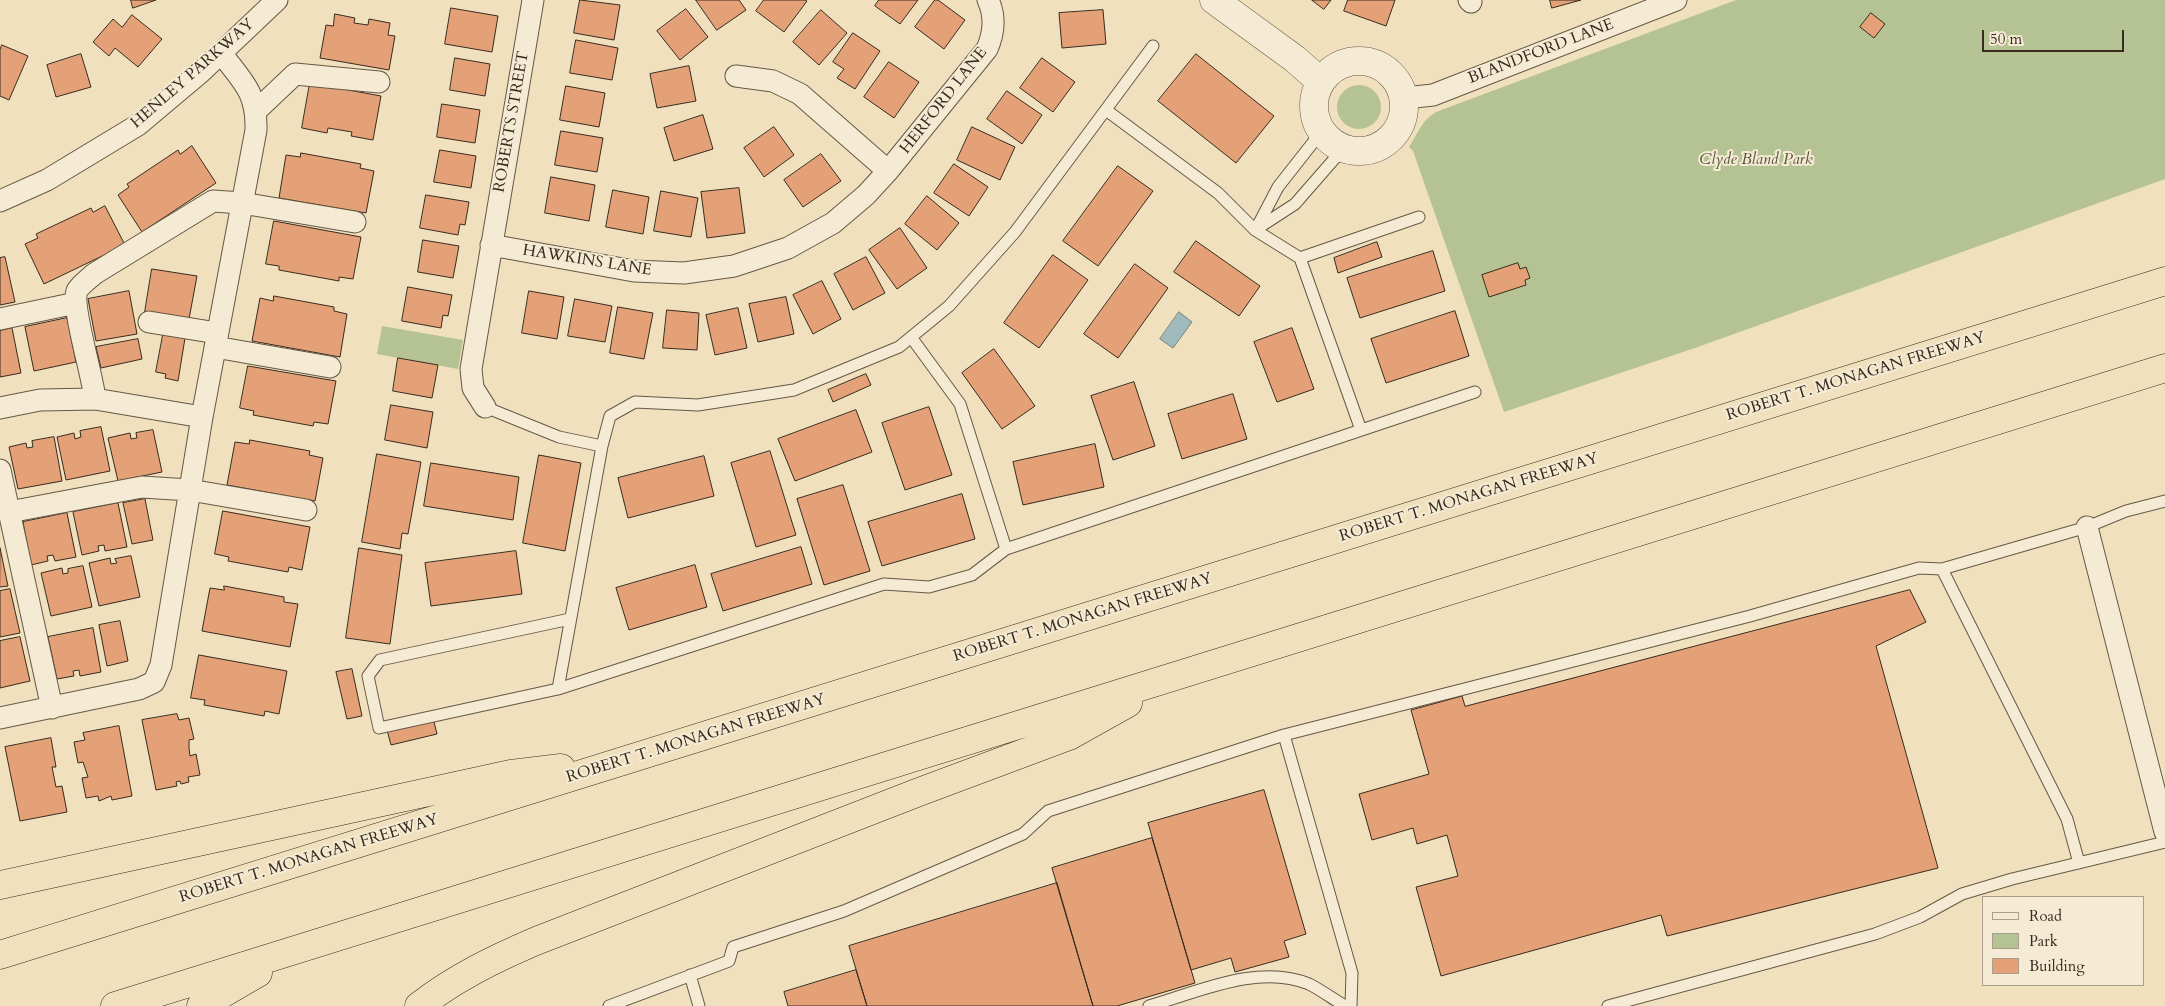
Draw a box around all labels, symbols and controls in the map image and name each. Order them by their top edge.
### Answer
street label: HENLEY PARKWAY [127,15,259,133]
street label: BLANDFORD LANE [1465,15,1617,89]
scale bar [1985,20,2128,52]
text: 50 m [1990,29,2022,49]
street label: HERFORD LANE [896,44,992,158]
street label: ROBERTS STREET [490,50,534,194]
park label: Clyde Bland Park [1699,150,1813,170]
street label: HAWKINS LANE [521,241,653,281]
street label: ROBERT T. MONAGAN FREEWAY [1724,328,1988,426]
street label: ROBERT T. MONAGAN FREEWAY [1337,449,1601,547]
street label: ROBERT T. MONAGAN FREEWAY [951,569,1215,667]
street label: ROBERT T. MONAGAN FREEWAY [564,690,828,788]
street label: ROBERT T. MONAGAN FREEWAY [177,810,441,908]
legend [1982,896,2145,986]
text: Road [2029,906,2062,926]
text: Park [2029,931,2058,951]
text: Building [2029,956,2085,976]

